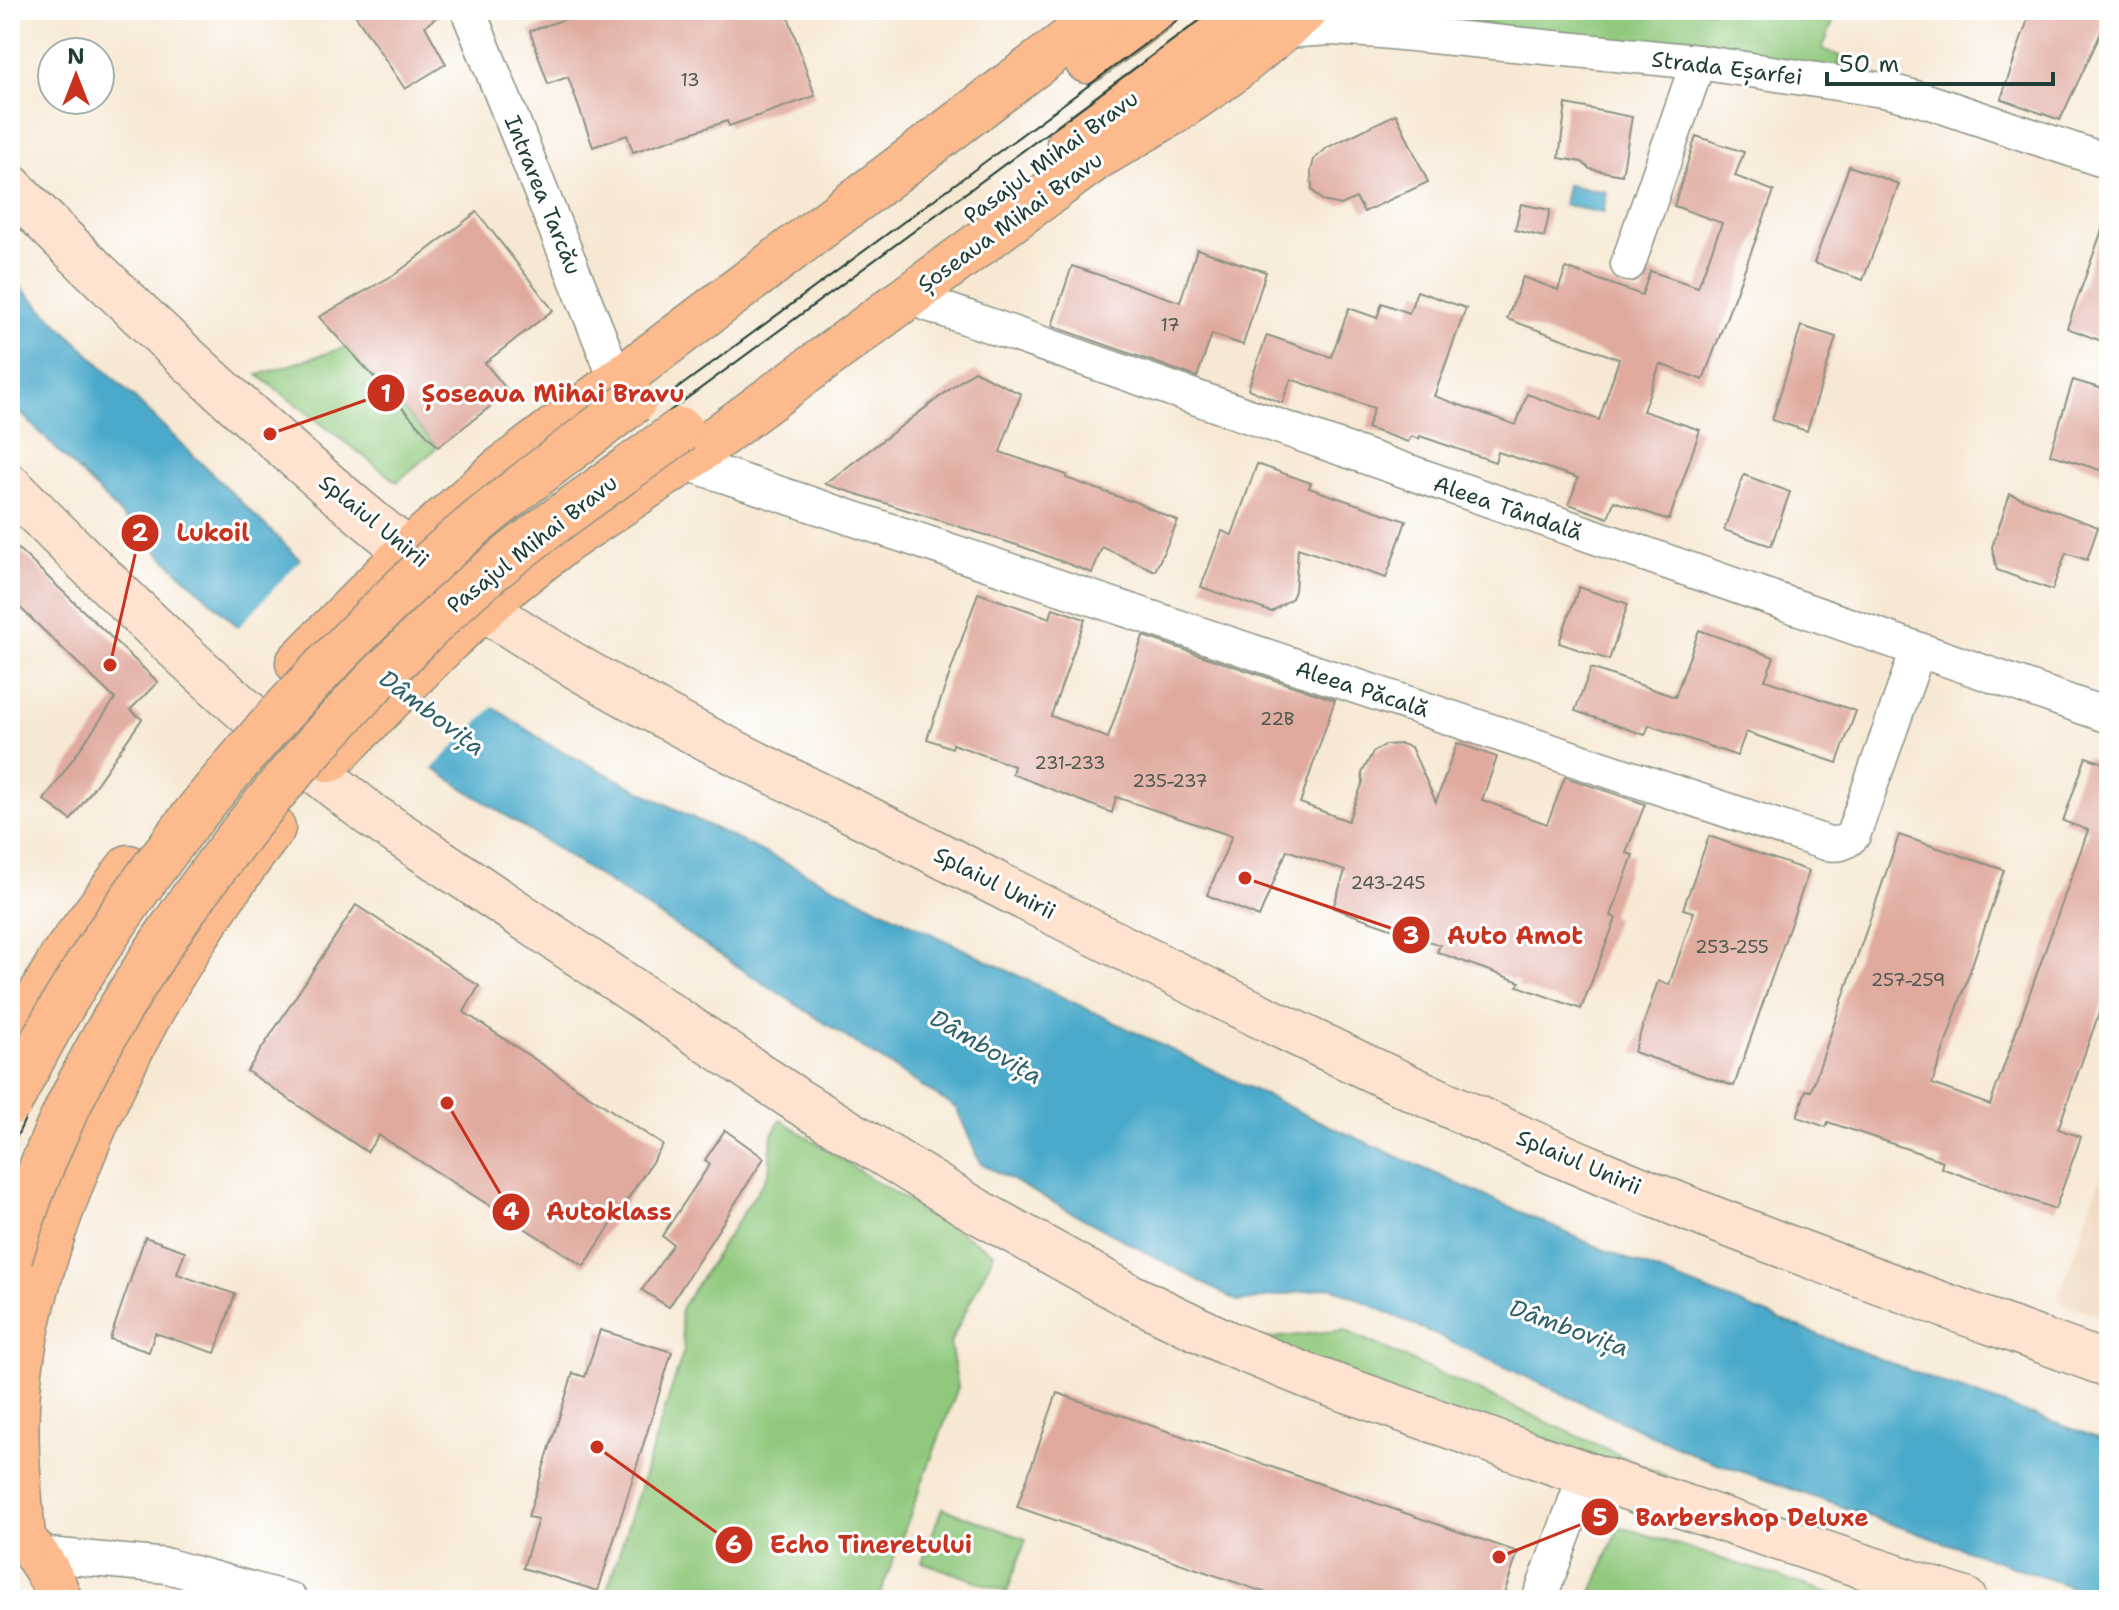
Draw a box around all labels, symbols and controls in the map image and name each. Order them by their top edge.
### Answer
north arrow [36,36,116,116]
scale bar [1827,36,2053,86]
text: N [67,42,85,71]
street label: Strada Eșarfei [1650,44,1804,93]
text: 50 m [1839,48,1899,80]
house number: 13 [680,68,700,92]
street label: Pasajul Mihai Bravu [958,84,1144,230]
street label: Intrarea Tarcău [498,111,588,279]
street label: Șoseaua Mihai Bravu [912,145,1109,300]
house number: 17 [1160,313,1180,337]
callout: Șoseaua Mihai Bravu [366,369,701,417]
text: 1 [381,378,391,410]
text: Șoseaua Mihai Bravu [422,378,684,411]
street label: Splaiul Unirii [313,468,435,574]
street label: Pasajul Mihai Bravu [441,468,623,620]
street label: Aleea Tândală [1430,469,1587,547]
callout: Lukoil [120,509,265,557]
text: 2 [132,517,149,549]
text: Lukoil [177,517,249,549]
street label: Aleea Păcală [1292,654,1433,724]
water label: Dâmbovița [373,663,491,763]
house number: 22B [1260,707,1294,731]
house number: 231-233 [1034,751,1106,775]
house number: 235-237 [1132,769,1208,793]
street label: Splaiul Unirii [929,840,1061,926]
house number: 243-245 [1350,871,1426,895]
callout: Auto Amot [1391,911,1599,959]
text: 3 [1403,920,1419,952]
text: Auto Amot [1447,920,1583,952]
house number: 253-255 [1695,935,1769,959]
house number: 257-259 [1871,968,1945,992]
water label: Dâmbovița [924,1002,1048,1092]
street label: Splaiul Unirii [1512,1123,1646,1201]
callout: Autoklass [491,1188,688,1236]
text: 4 [503,1196,520,1228]
text: Autoklass [546,1196,672,1228]
water label: Dâmbovița [1505,1292,1633,1364]
callout: Barbershop Deluxe [1580,1493,1885,1541]
text: 5 [1593,1502,1608,1534]
text: Barbershop Deluxe [1635,1502,1869,1534]
callout: Echo Tineretului [714,1521,988,1569]
text: 6 [726,1529,742,1561]
text: Echo Tineretului [770,1529,972,1561]

